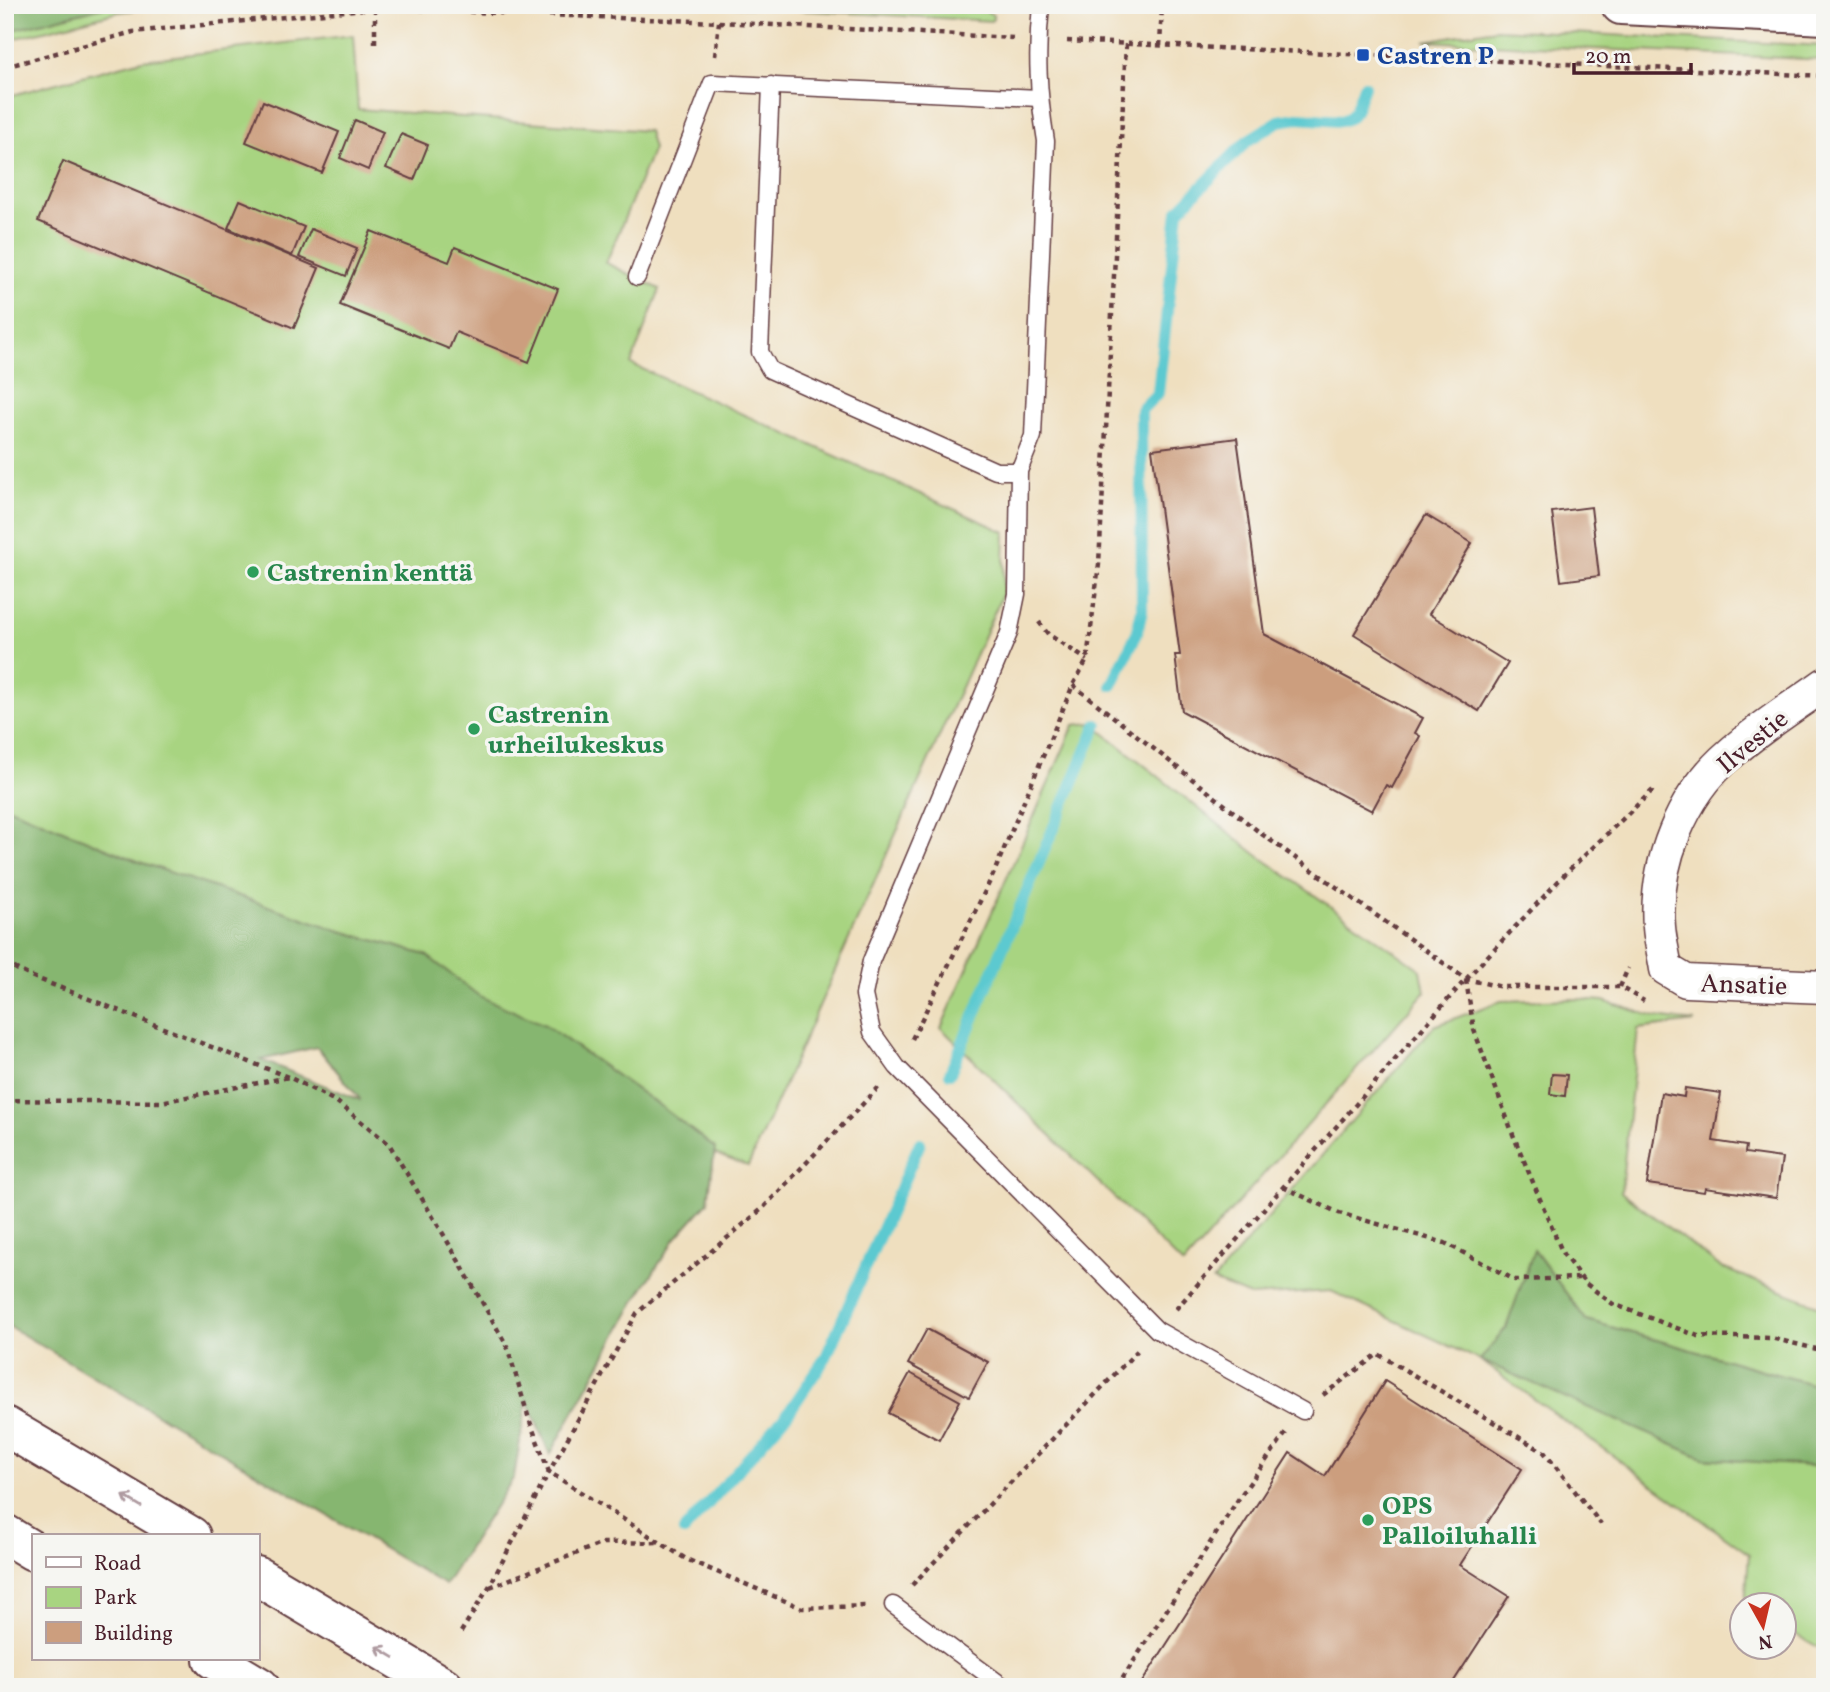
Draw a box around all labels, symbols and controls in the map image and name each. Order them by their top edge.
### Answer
scale bar [1574,32,1692,76]
place label: Castren P [1377,39,1494,75]
text: 20 m [1585,43,1631,72]
marker: Castren P [1355,47,1371,63]
place label: Castrenin kenttä [267,556,473,592]
marker: Castrenin kenttä [245,564,261,580]
place label: Castrenin urheilukeskus [488,698,664,764]
street label: Ilvestie [1710,702,1797,783]
marker: Castrenin urheilukeskus [466,721,482,737]
street label: Ansatie [1700,966,1788,1006]
place label: OPS Palloiluhalli [1382,1489,1537,1555]
one-way arrow [122,1494,142,1508]
marker: OPS Palloiluhalli [1360,1512,1376,1528]
legend [32,1534,259,1660]
text: Road [94,1550,141,1579]
text: Park [94,1584,137,1613]
north arrow [1728,1590,1798,1660]
text: Building [94,1620,173,1649]
text: N [1756,1627,1774,1655]
one-way arrow [375,1645,395,1659]

